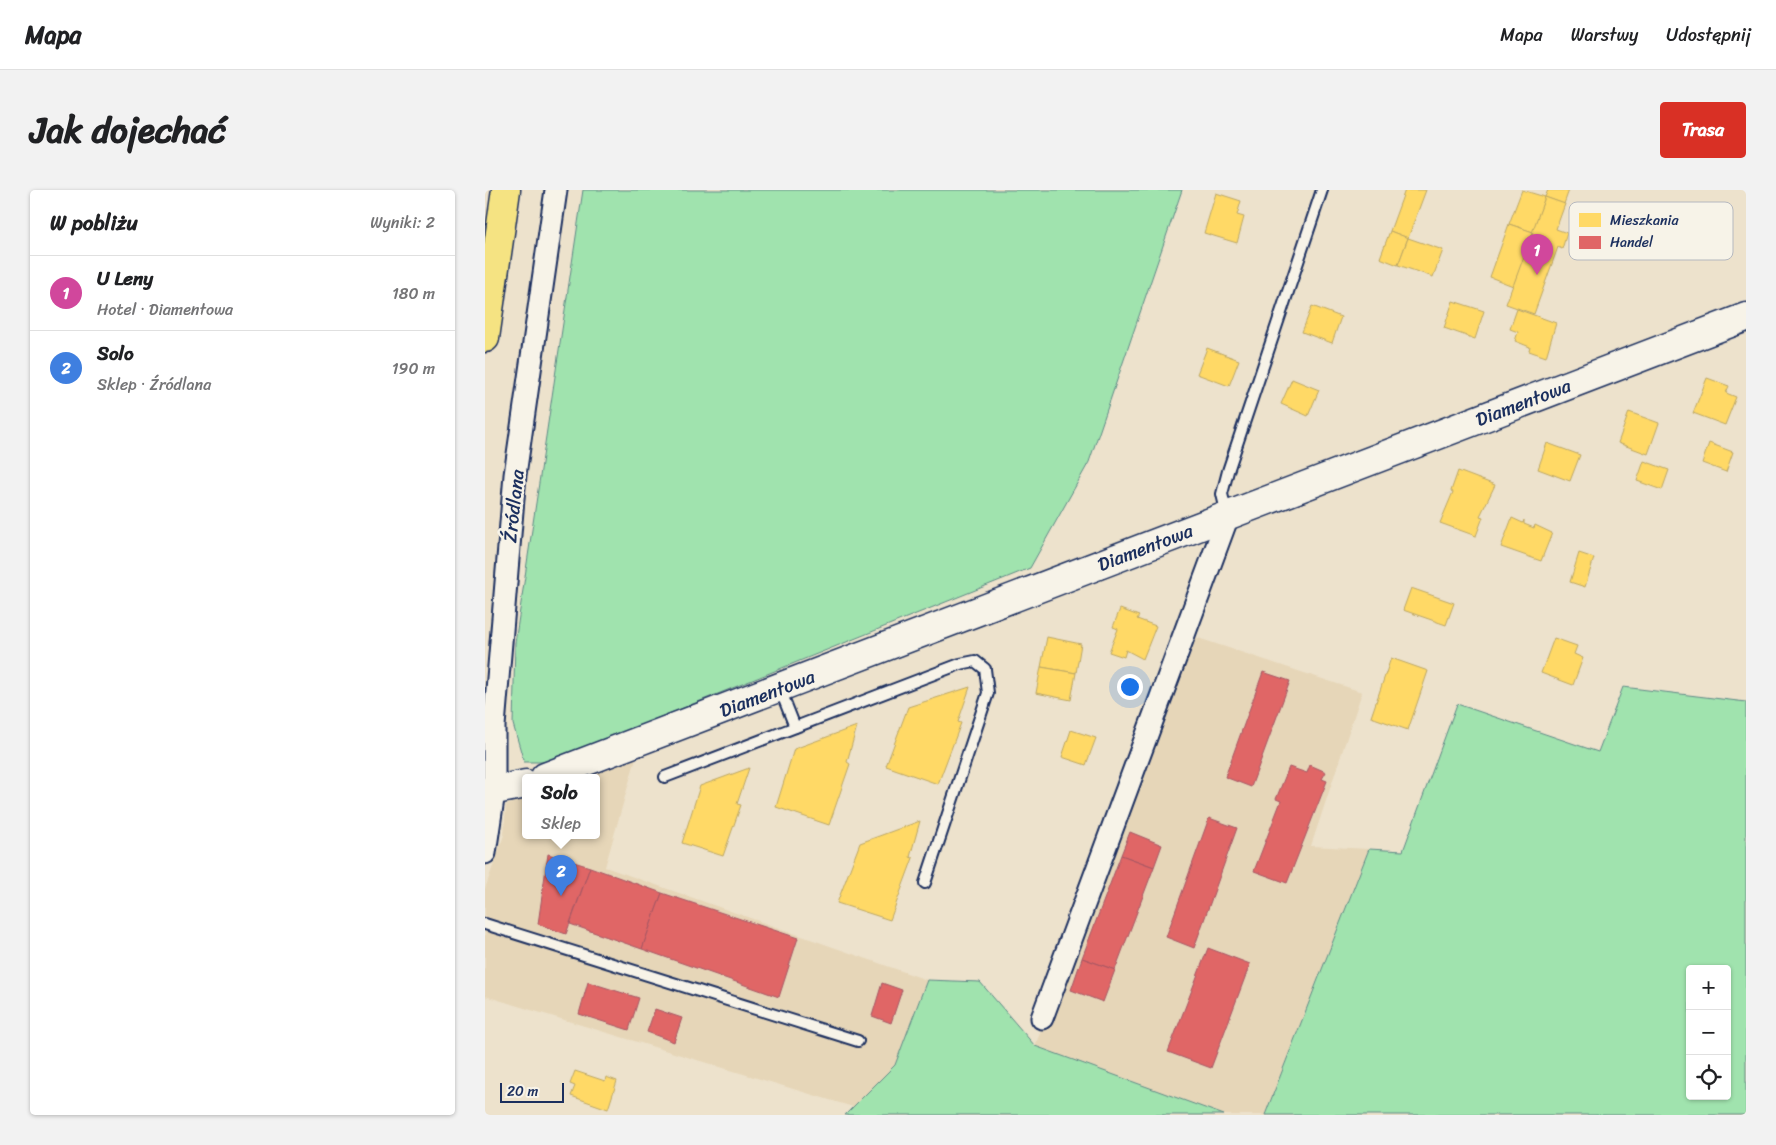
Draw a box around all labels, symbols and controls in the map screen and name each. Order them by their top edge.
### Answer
text: Mapa [25,14,81,56]
text: Mapa [1500,19,1543,51]
text: Warstwy [1571,19,1638,51]
text: Udostępnij [1666,19,1751,51]
text: Jak dojechać [30,99,226,161]
button: Trasa [1660,102,1746,158]
legend [1569,202,1733,260]
text: W pobliżu [50,204,138,242]
text: Wyniki: 2 [370,208,435,237]
text: Mieszkania [1610,208,1679,233]
text: Handel [1610,230,1654,255]
pin: 1 [1521,234,1553,275]
text: U Leny [97,262,153,295]
text: 1 [63,279,69,308]
text: 180 m [392,279,435,308]
text: Hotel · Diamentowa [97,295,233,324]
text: Solo [97,337,134,370]
text: 2 [61,354,71,383]
text: 190 m [392,354,435,383]
street label: Diamentowa [1471,369,1576,436]
text: Sklep · Źródlana [97,370,211,399]
street label: Źródlana [493,467,534,544]
street label: Diamentowa [1093,514,1198,581]
street label: Diamentowa [715,660,820,727]
your location [1117,674,1143,700]
popup [522,774,600,839]
text: Solo [541,776,578,809]
text: Sklep [541,809,581,838]
pin: 2 [545,855,577,896]
map controls [1686,965,1731,1100]
button: + [1686,965,1731,1010]
button: − [1686,1010,1731,1055]
button: locate [1686,1055,1731,1100]
text: 20 m [507,1079,538,1104]
scale bar [500,1080,564,1103]

